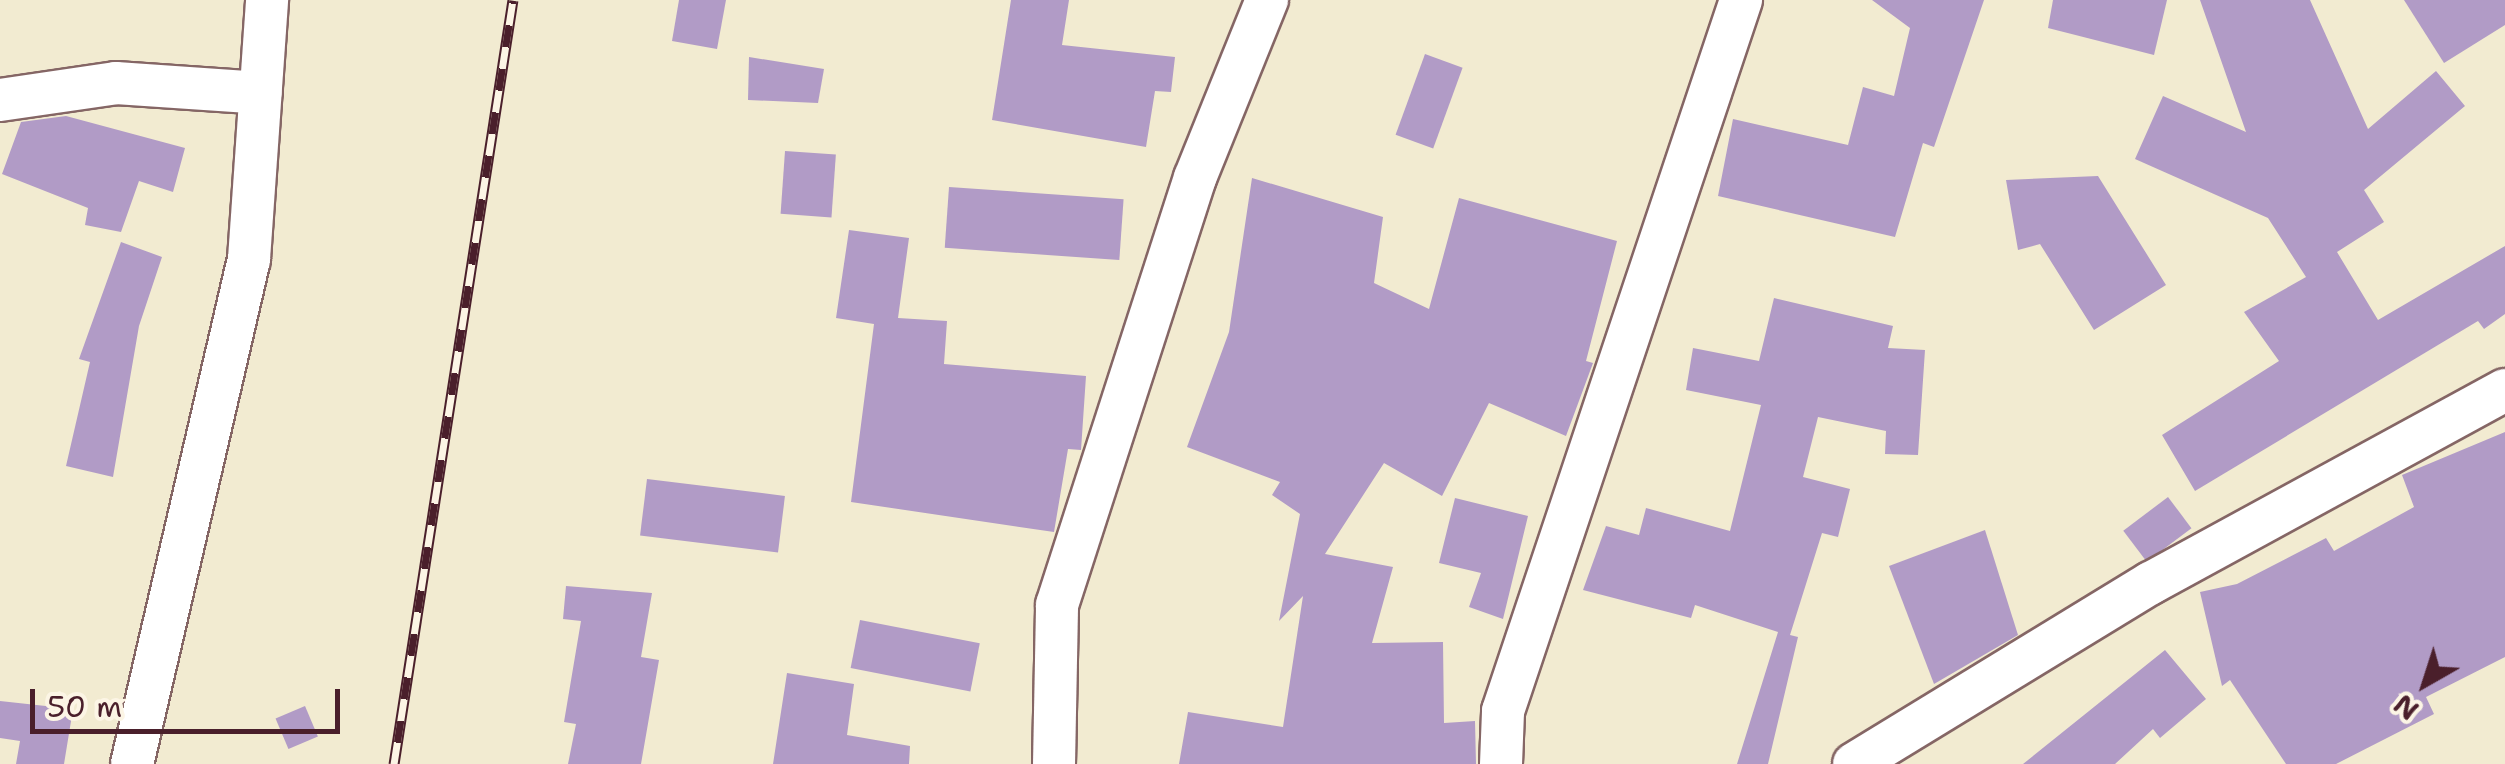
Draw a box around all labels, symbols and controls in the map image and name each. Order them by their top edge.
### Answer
north arrow [2375,634,2475,734]
scale bar [35,669,345,731]
text: 50 m [47,686,122,727]
text: N [2386,686,2427,729]

